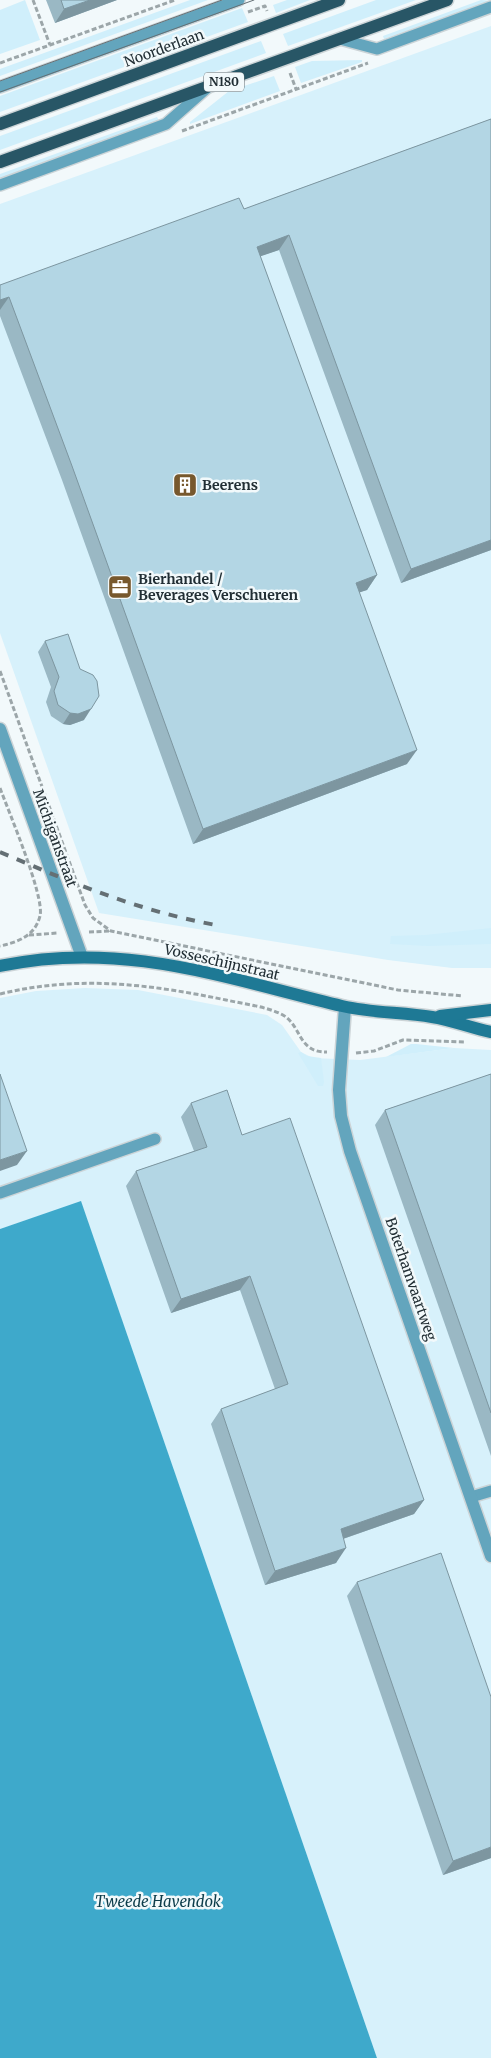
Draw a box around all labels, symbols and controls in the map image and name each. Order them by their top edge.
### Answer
street label: Noorderlaan [122,25,206,71]
road number: N180 [204,72,244,91]
building icon: Beerens [172,472,198,498]
place label: Beerens [202,476,258,494]
place label: Bierhandel / Beverages Verschueren [138,570,299,604]
office icon: Bierhandel / Beverages Verschueren [107,574,133,600]
street label: Michiganstraat [29,786,81,890]
street label: Vosseschijnstraat [162,940,282,984]
street label: Boterhamvaartweg [381,1215,441,1344]
water label: Tweede Havendok [95,1892,222,1911]

